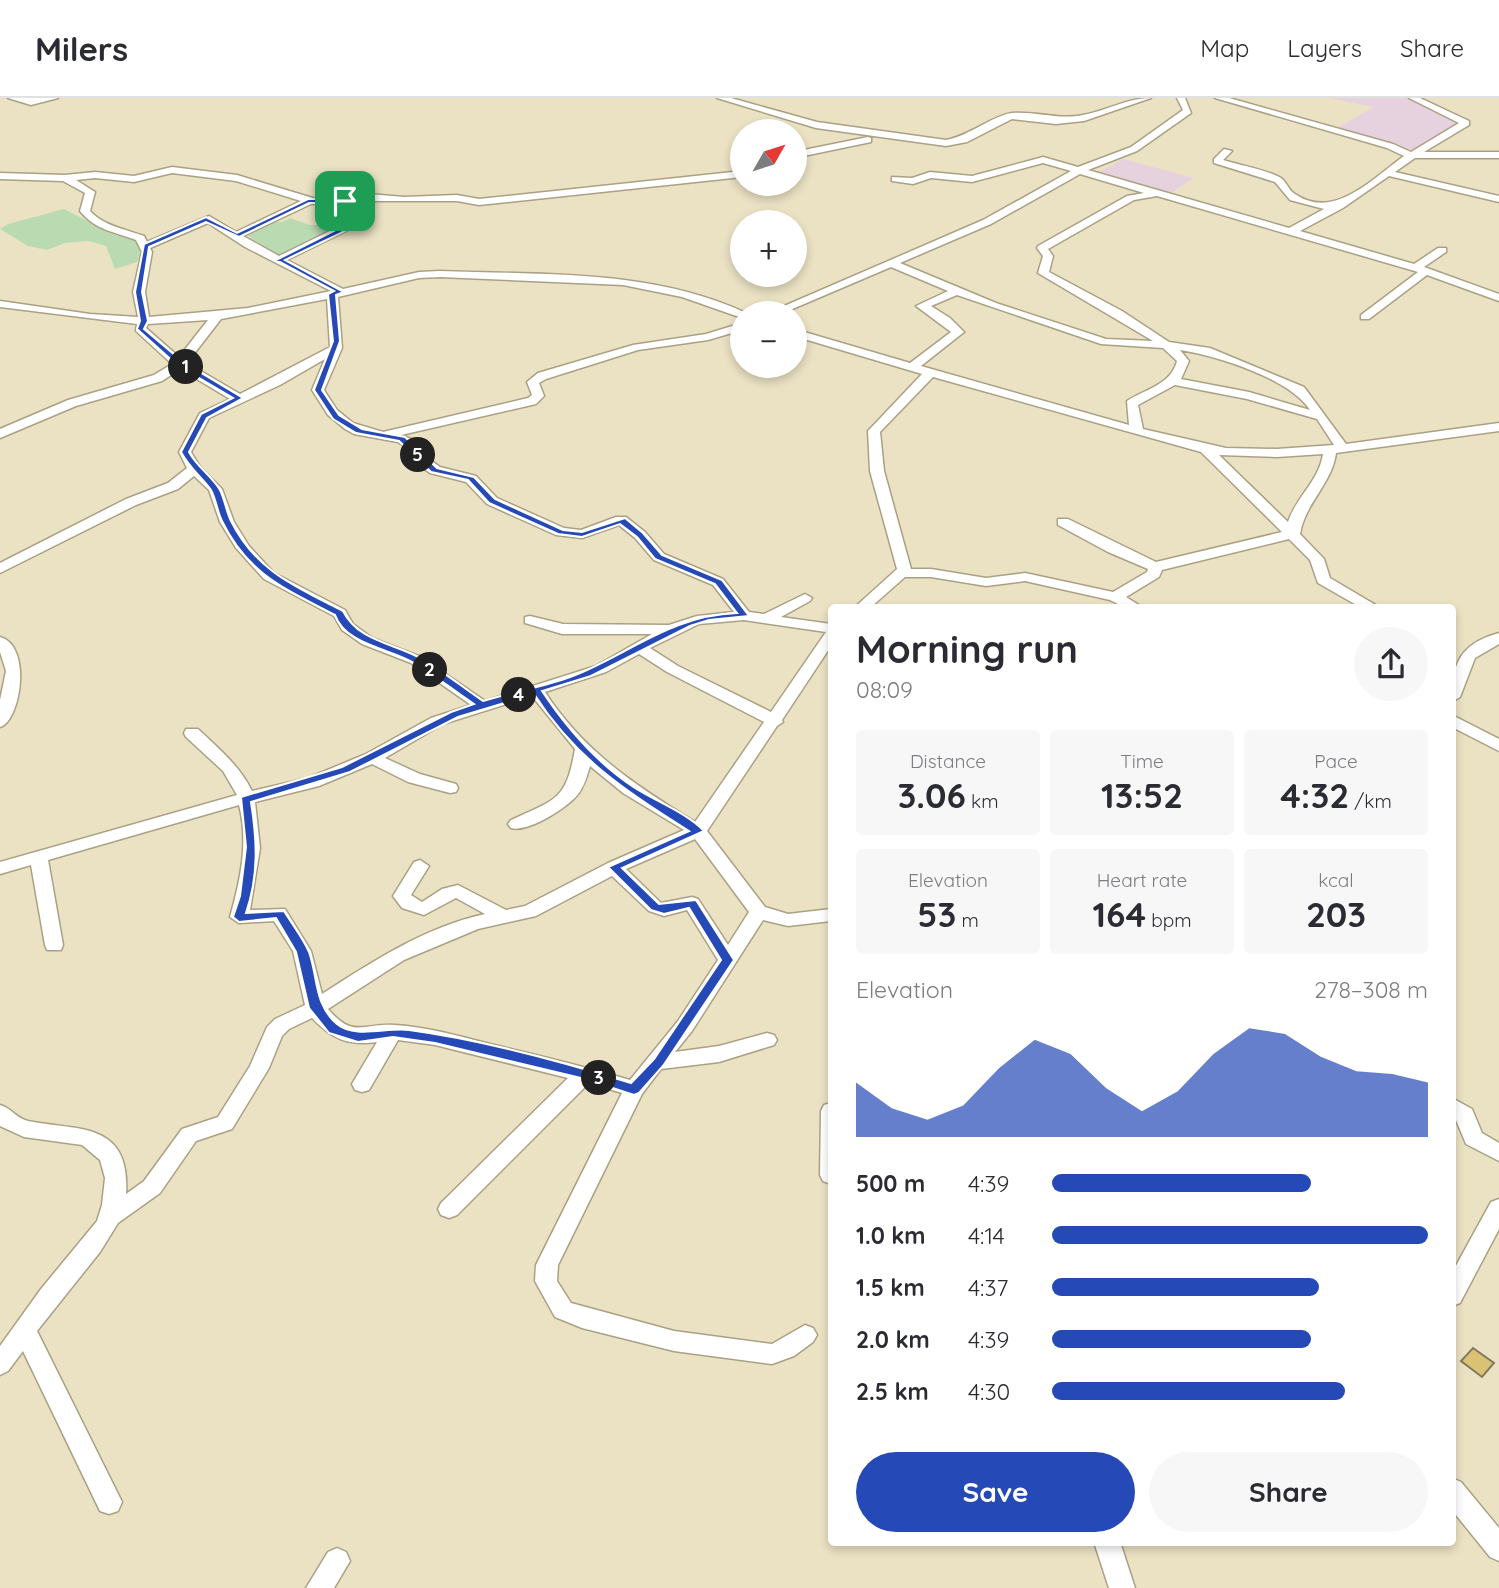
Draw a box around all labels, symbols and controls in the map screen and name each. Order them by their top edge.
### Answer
text: Milers [35,28,128,69]
text: Map [1200,33,1249,63]
text: Layers [1287,33,1362,63]
text: Share [1400,33,1464,63]
north arrow [730,119,807,196]
map controls [730,119,807,378]
pin [315,171,375,231]
icon: arrive [326,182,364,220]
button: + [730,210,807,287]
button: − [730,301,807,378]
pin: 1 [168,350,204,384]
text: 1 [182,354,189,378]
pin: 5 [400,438,436,472]
text: 5 [412,442,423,466]
text: Morning run [856,625,1078,673]
button: share [1354,627,1428,701]
pin: 2 [412,652,448,688]
text: 2 [424,657,435,681]
text: 08:09 [856,675,913,704]
pin: 4 [502,678,536,712]
text: 4 [513,682,524,706]
text: Distance [910,749,986,773]
text: Time [1120,749,1164,773]
text: Pace [1314,749,1358,773]
text: 3.06 [897,773,966,817]
text: 13:52 [1101,773,1183,817]
text: 4:32 [1280,773,1349,817]
text: km [966,789,999,813]
text: /km [1349,789,1392,813]
text: Elevation [908,868,988,892]
text: Heart rate [1097,868,1187,892]
text: kcal [1318,868,1354,892]
text: 53 [917,892,956,936]
text: 164 [1092,892,1146,936]
text: 203 [1306,892,1366,936]
text: m [956,908,979,932]
text: bpm [1146,908,1192,932]
text: Elevation [856,975,953,1004]
text: 278–308 m [1314,975,1428,1004]
pin: 3 [582,1060,616,1096]
text: 3 [593,1065,604,1089]
text: 500 m [856,1169,925,1198]
text: 4:39 [968,1169,1009,1198]
text: 1.0 km [856,1221,926,1250]
text: 4:14 [968,1221,1005,1250]
text: 1.5 km [856,1273,925,1302]
text: 4:37 [968,1273,1008,1302]
text: 2.0 km [856,1325,930,1354]
text: 4:39 [968,1325,1009,1354]
text: 2.5 km [856,1377,929,1406]
text: 4:30 [968,1377,1010,1406]
button: Save [856,1452,1135,1532]
button: Share [1149,1452,1428,1532]

